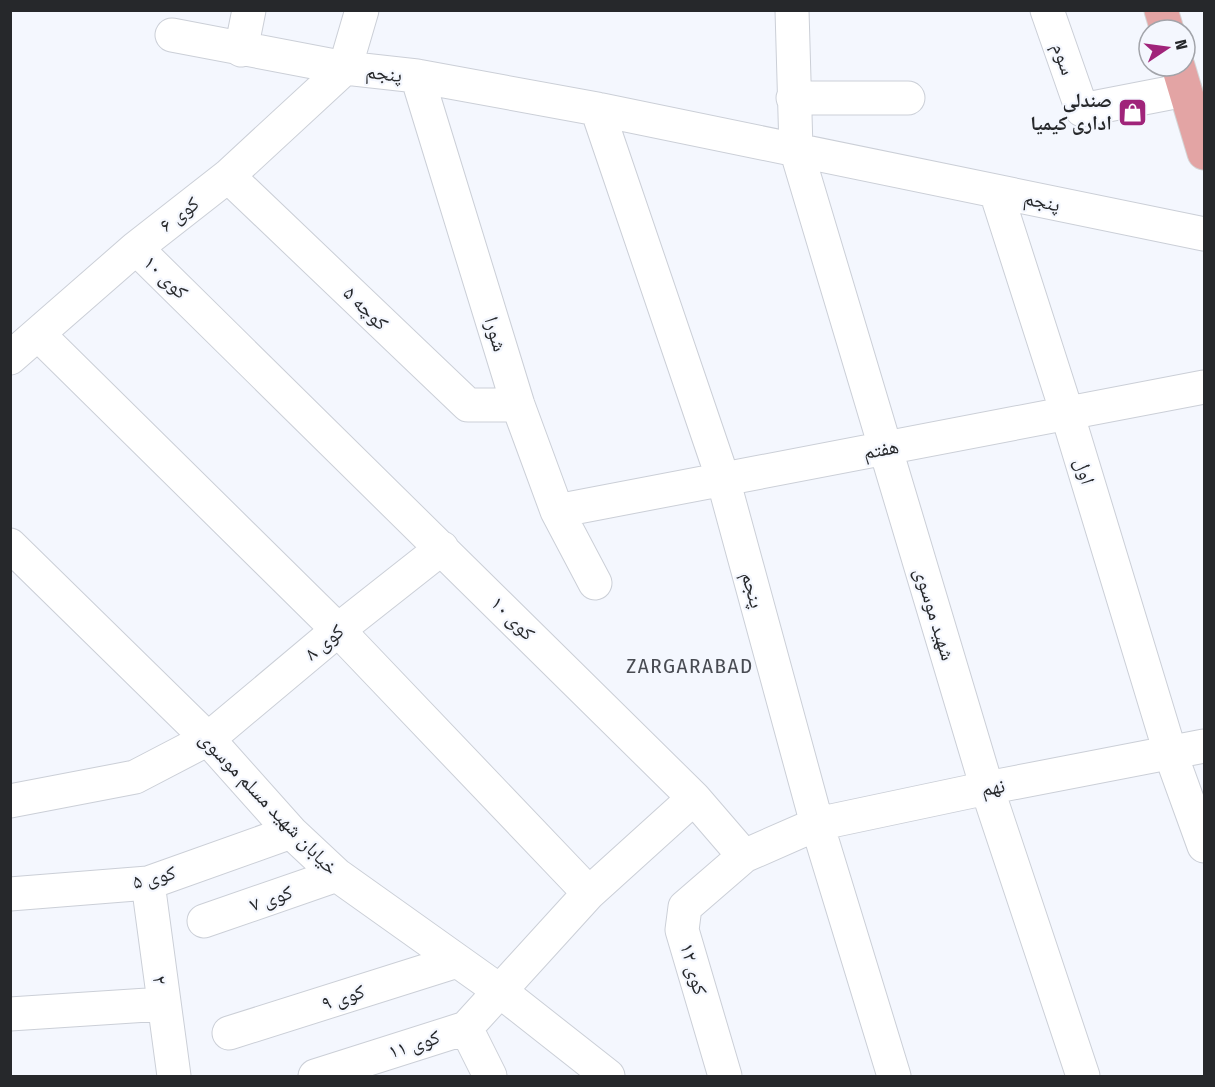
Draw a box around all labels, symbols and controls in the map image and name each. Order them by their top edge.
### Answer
north arrow [1137,18,1197,78]
text: N [1171,38,1191,52]
street label: سوم [1046,40,1081,79]
street label: پنجم [364,59,404,89]
place label: صندلی اداری کیمیا [1030,88,1112,135]
shop icon: صندلی اداری کیمیا [1117,96,1149,128]
street label: پنجم [1021,185,1062,219]
street label: کوی ۶ [154,191,204,237]
street label: کوی ۱۰ [139,250,193,304]
street label: کوچه ۵ [339,281,393,335]
street label: شورا [479,314,513,354]
street label: هفتم [861,434,901,466]
street label: اول [1070,455,1100,487]
street label: شهید موسوی [910,565,960,663]
street label: پنجم [735,569,769,611]
street label: کوی ۱۰ [486,591,540,645]
street label: کوی ۸ [300,619,348,665]
district label: ZARGARABAD [626,653,754,679]
street label: خیابان شهید مسلم موسوی [193,726,344,881]
street label: نهم [979,773,1007,803]
street label: کوی ۵ [130,860,178,894]
street label: کوی ۷ [246,880,296,916]
street label: کوی ۱۲ [675,940,713,998]
street label: ۲ [148,974,172,986]
street label: کوی ۹ [319,979,367,1015]
street label: کوی ۱۱ [385,1024,443,1064]

